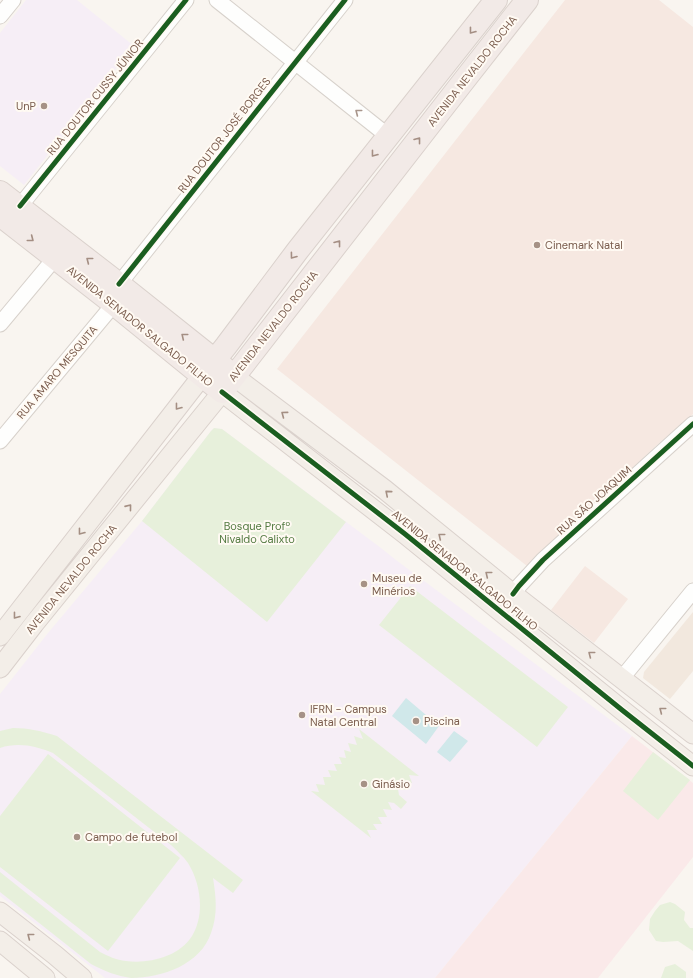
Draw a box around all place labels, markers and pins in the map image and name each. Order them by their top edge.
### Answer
place label: UnP [16,99,36,113]
marker: UnP [39,101,49,111]
place label: Cinemark Natal [545,238,623,252]
marker: Cinemark Natal [532,240,542,250]
place label: Museu de Minérios [372,571,422,598]
marker: Museu de Minérios [359,579,369,589]
place label: IFRN - Campus Natal Central [310,702,387,729]
marker: IFRN - Campus Natal Central [297,710,307,720]
place label: Piscina [424,714,460,728]
marker: Piscina [411,716,421,726]
place label: Ginásio [372,777,410,791]
marker: Ginásio [359,779,369,789]
place label: Campo de futebol [85,830,177,844]
marker: Campo de futebol [72,832,82,842]

